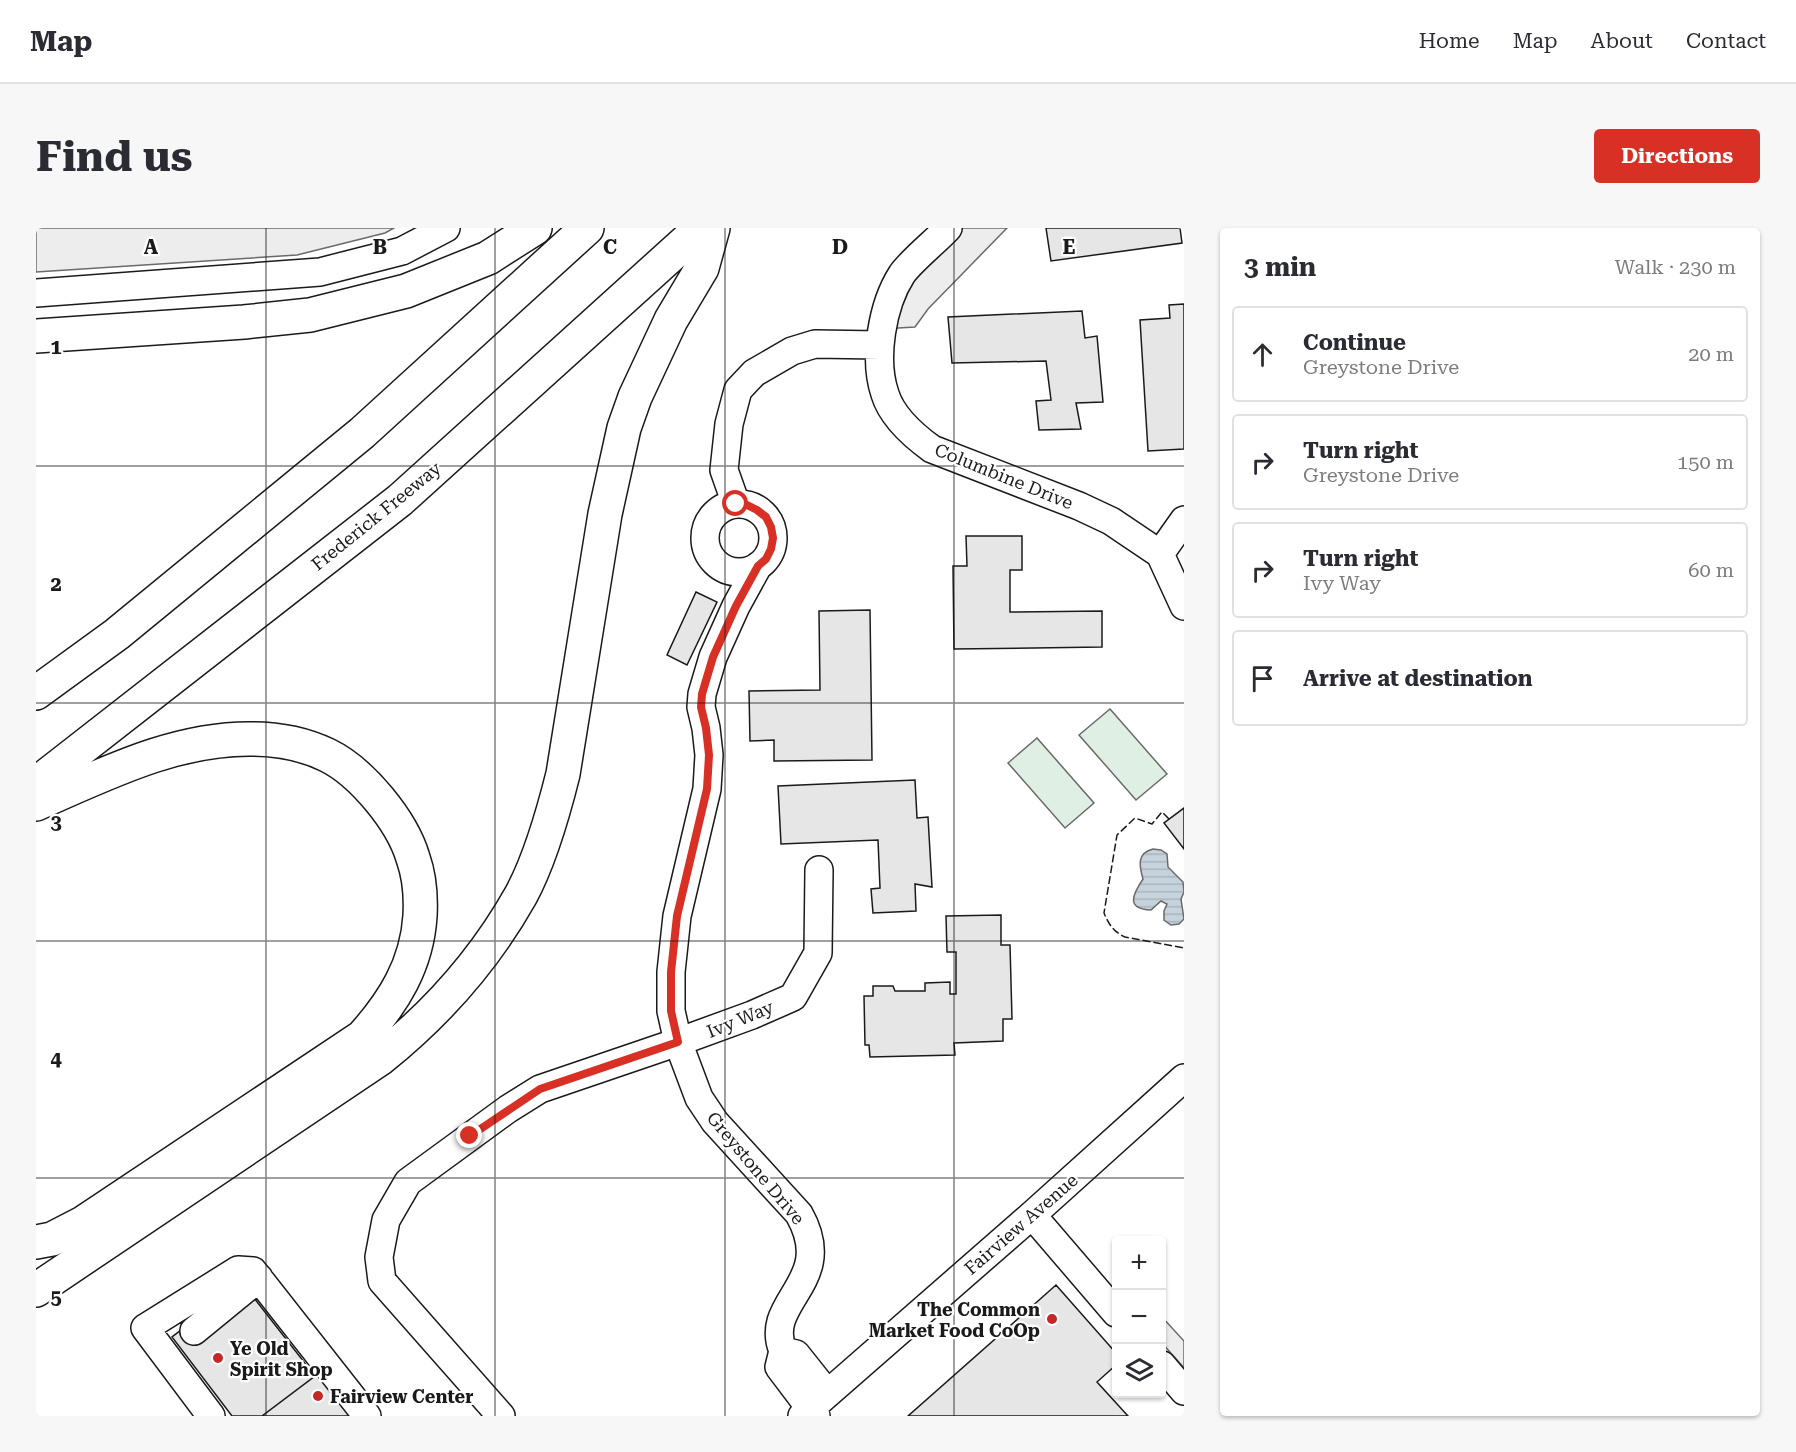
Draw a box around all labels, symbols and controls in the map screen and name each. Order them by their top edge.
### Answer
text: Map [30,25,92,58]
text: Home [1419,29,1480,53]
text: Map [1513,29,1558,53]
text: About [1591,29,1653,53]
text: Contact [1686,29,1766,53]
button: Directions [1594,129,1760,183]
text: Find us [36,132,193,181]
text: A [144,235,159,259]
text: B [373,235,387,259]
text: C [603,235,617,259]
text: D [832,235,848,259]
text: E [1063,235,1076,259]
text: 3 min [1244,252,1316,282]
text: Walk · 230 m [1615,255,1736,279]
text: Continue [1303,330,1406,355]
text: 1 [50,335,62,359]
icon: ahead [1246,338,1279,371]
text: 20 m [1688,342,1734,366]
text: Greystone Drive [1303,355,1459,379]
text: Turn right [1303,438,1418,463]
street label: Columbine Drive [932,439,1076,513]
icon: right [1246,446,1279,479]
text: 150 m [1677,450,1734,474]
street label: Frederick Freeway [307,457,445,575]
text: Greystone Drive [1303,463,1459,487]
route start [722,490,748,516]
text: Turn right [1303,546,1418,571]
icon: right [1246,554,1279,587]
text: 60 m [1688,558,1734,582]
text: Ivy Way [1303,571,1381,595]
text: 2 [50,572,62,596]
icon: arrive [1246,662,1279,695]
text: Arrive at destination [1303,666,1532,691]
text: 3 [50,810,62,834]
street label: Ivy Way [704,996,777,1042]
text: 4 [50,1047,62,1071]
street label: Greystone Drive [703,1107,809,1229]
route end [456,1122,482,1148]
street label: Fairview Avenue [960,1169,1082,1279]
map controls [1112,1236,1166,1398]
button: + [1112,1236,1166,1290]
text: 5 [50,1285,62,1309]
button: − [1112,1290,1166,1344]
place label: The Common Market Food CoOp [869,1299,1040,1341]
marker: The Common Market Food CoOp [1045,1312,1059,1326]
place label: Ye Old Spirit Shop [230,1338,333,1380]
button: layers [1112,1344,1166,1398]
marker: Ye Old Spirit Shop [211,1351,225,1365]
place label: Fairview Center [330,1386,473,1407]
marker: Fairview Center [311,1389,325,1403]

